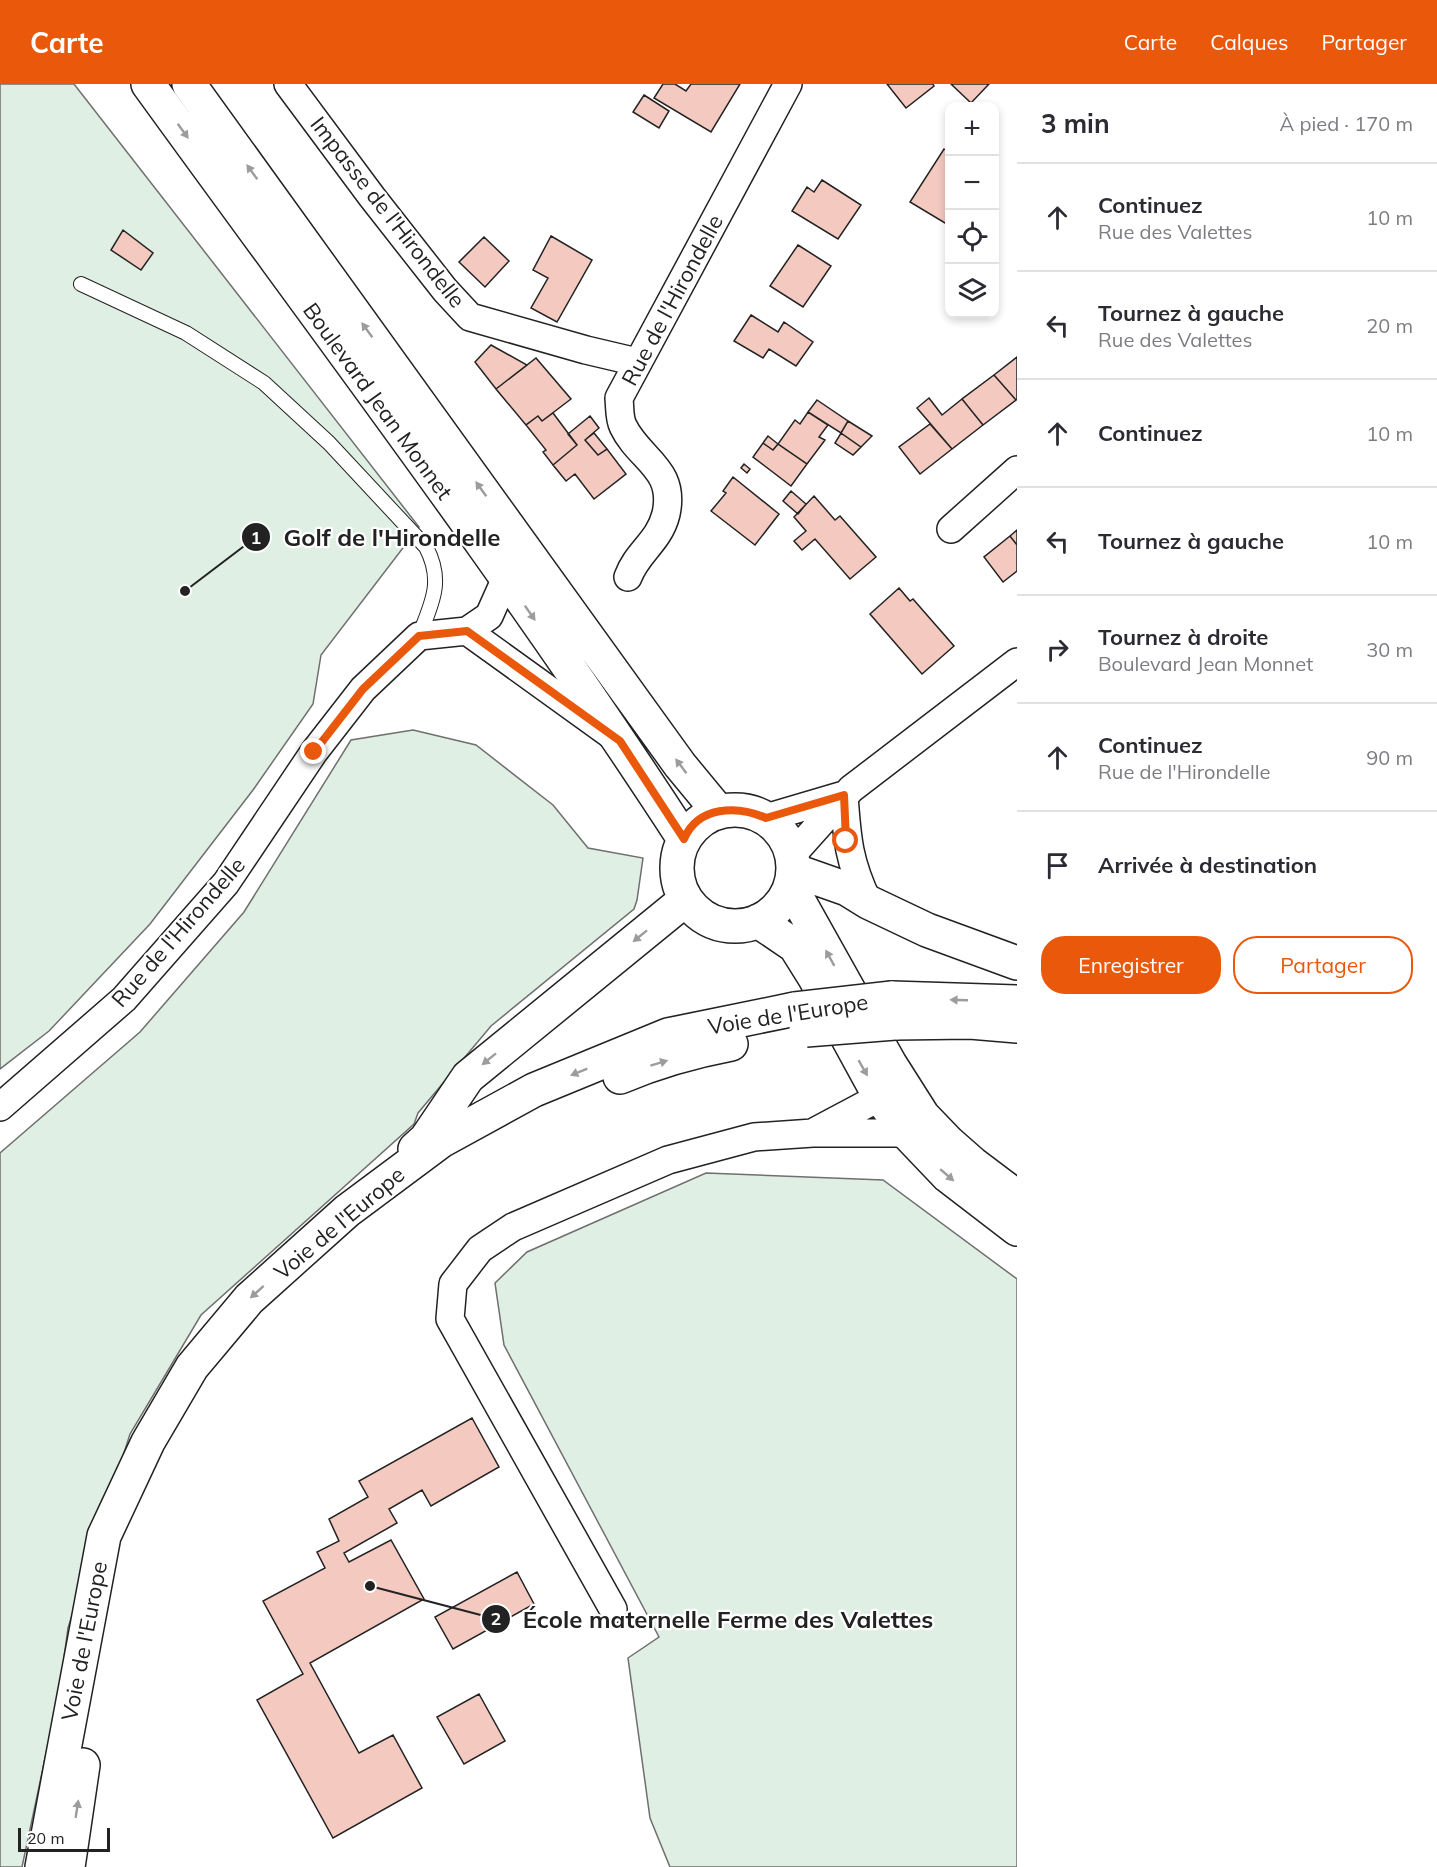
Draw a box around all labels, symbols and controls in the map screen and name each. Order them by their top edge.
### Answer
text: Carte [30,25,104,60]
text: Carte [1124,29,1177,55]
text: Calques [1210,29,1288,55]
text: Partager [1321,29,1407,55]
map controls [945,102,999,318]
button: + [945,102,999,156]
text: 3 min [1041,107,1110,140]
street label: Impasse de l'Hirondelle [305,111,471,313]
text: À pied · 170 m [1280,111,1413,136]
one-way arrow [176,124,188,139]
button: − [945,156,999,210]
one-way arrow [247,165,259,180]
text: Continuez [1098,191,1203,219]
icon: ahead [1041,201,1074,234]
text: 10 m [1366,205,1413,230]
street label: Rue de l'Hirondelle [615,210,729,390]
button: locate [945,210,999,264]
text: Rue des Valettes [1098,219,1252,244]
button: layers [945,264,999,318]
street label: Boulevard Jean Monnet [297,297,459,505]
text: Tournez à gauche [1098,299,1284,327]
icon: left [1041,309,1074,342]
text: 20 m [1366,313,1413,338]
one-way arrow [361,323,373,338]
text: Rue des Valettes [1098,327,1252,352]
icon: ahead [1041,417,1074,450]
text: Continuez [1098,419,1203,447]
text: 10 m [1366,421,1413,446]
one-way arrow [475,481,487,496]
callout: Golf de l'Hirondelle [241,516,512,558]
text: Golf de l'Hirondelle [284,522,500,552]
icon: left [1041,525,1074,558]
text: 1 [251,526,261,549]
text: Tournez à gauche [1098,527,1284,555]
text: 10 m [1366,529,1413,554]
one-way arrow [524,605,535,621]
text: Tournez à droite [1098,623,1268,651]
icon: right [1041,633,1074,666]
text: 30 m [1366,637,1413,662]
text: Boulevard Jean Monnet [1098,651,1313,676]
text: Continuez [1098,731,1203,759]
route end [300,738,326,764]
icon: ahead [1041,741,1074,774]
text: 90 m [1366,745,1413,770]
one-way arrow [675,758,687,774]
text: Rue de l'Hirondelle [1098,759,1270,784]
route start [832,827,858,853]
icon: arrive [1041,849,1074,882]
street label: Rue de l'Hirondelle [105,851,251,1013]
text: Arrivée à destination [1098,851,1317,879]
one-way arrow [632,930,648,943]
button: Enregistrer [1041,936,1221,994]
button: Partager [1233,936,1413,994]
one-way arrow [826,949,836,966]
street label: Voie de l'Europe [706,988,870,1040]
one-way arrow [949,995,968,1004]
one-way arrow [481,1053,497,1066]
one-way arrow [650,1058,668,1067]
one-way arrow [858,1060,868,1077]
one-way arrow [569,1067,587,1077]
street label: Voie de l'Europe [268,1160,410,1286]
one-way arrow [939,1168,954,1181]
one-way arrow [249,1285,264,1299]
street label: Voie de l'Europe [55,1559,113,1723]
callout: École maternelle Ferme des Valettes [481,1598,945,1640]
text: École maternelle Ferme des Valettes [523,1604,933,1634]
text: 2 [491,1607,501,1630]
one-way arrow [72,1800,81,1819]
scale bar [18,1825,110,1852]
text: 20 m [27,1828,64,1848]

